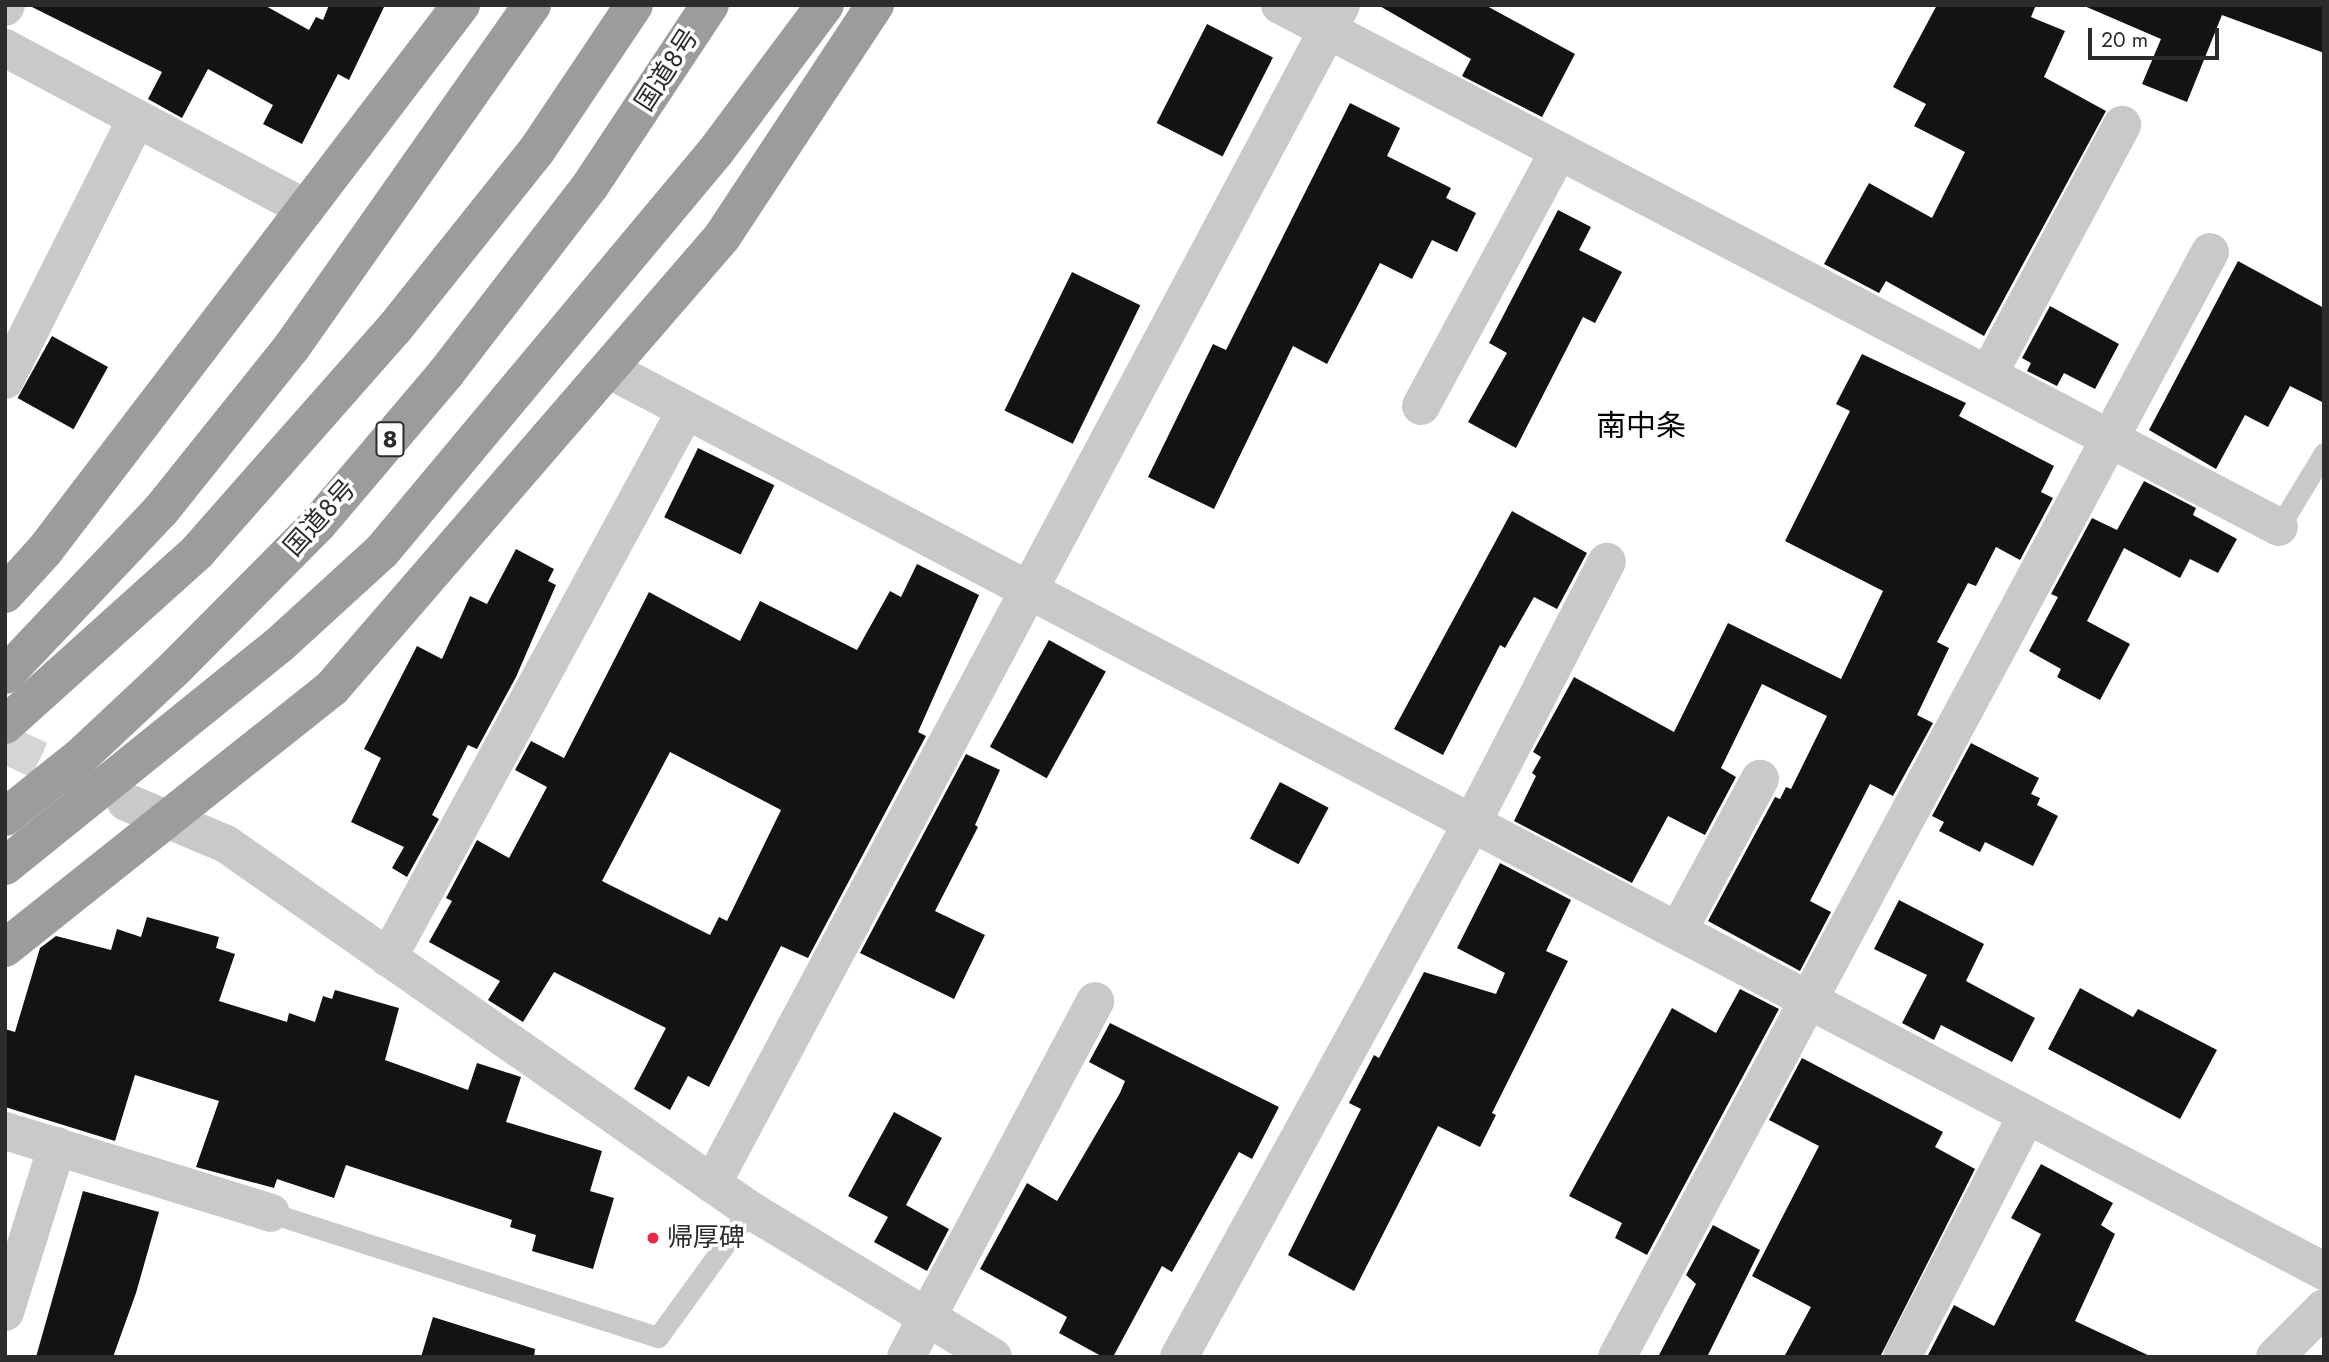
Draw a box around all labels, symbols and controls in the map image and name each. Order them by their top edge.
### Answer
scale bar [2091,14,2222,58]
street label: 国道8号 [629,23,705,117]
text: 20 m [2101,25,2148,55]
district label: 南中条 [1596,408,1686,444]
road number: 8 [374,418,406,460]
street label: 国道8号 [278,473,362,563]
place label: 帰厚碑 [667,1222,745,1254]
marker: 帰厚碑 [645,1230,661,1246]

